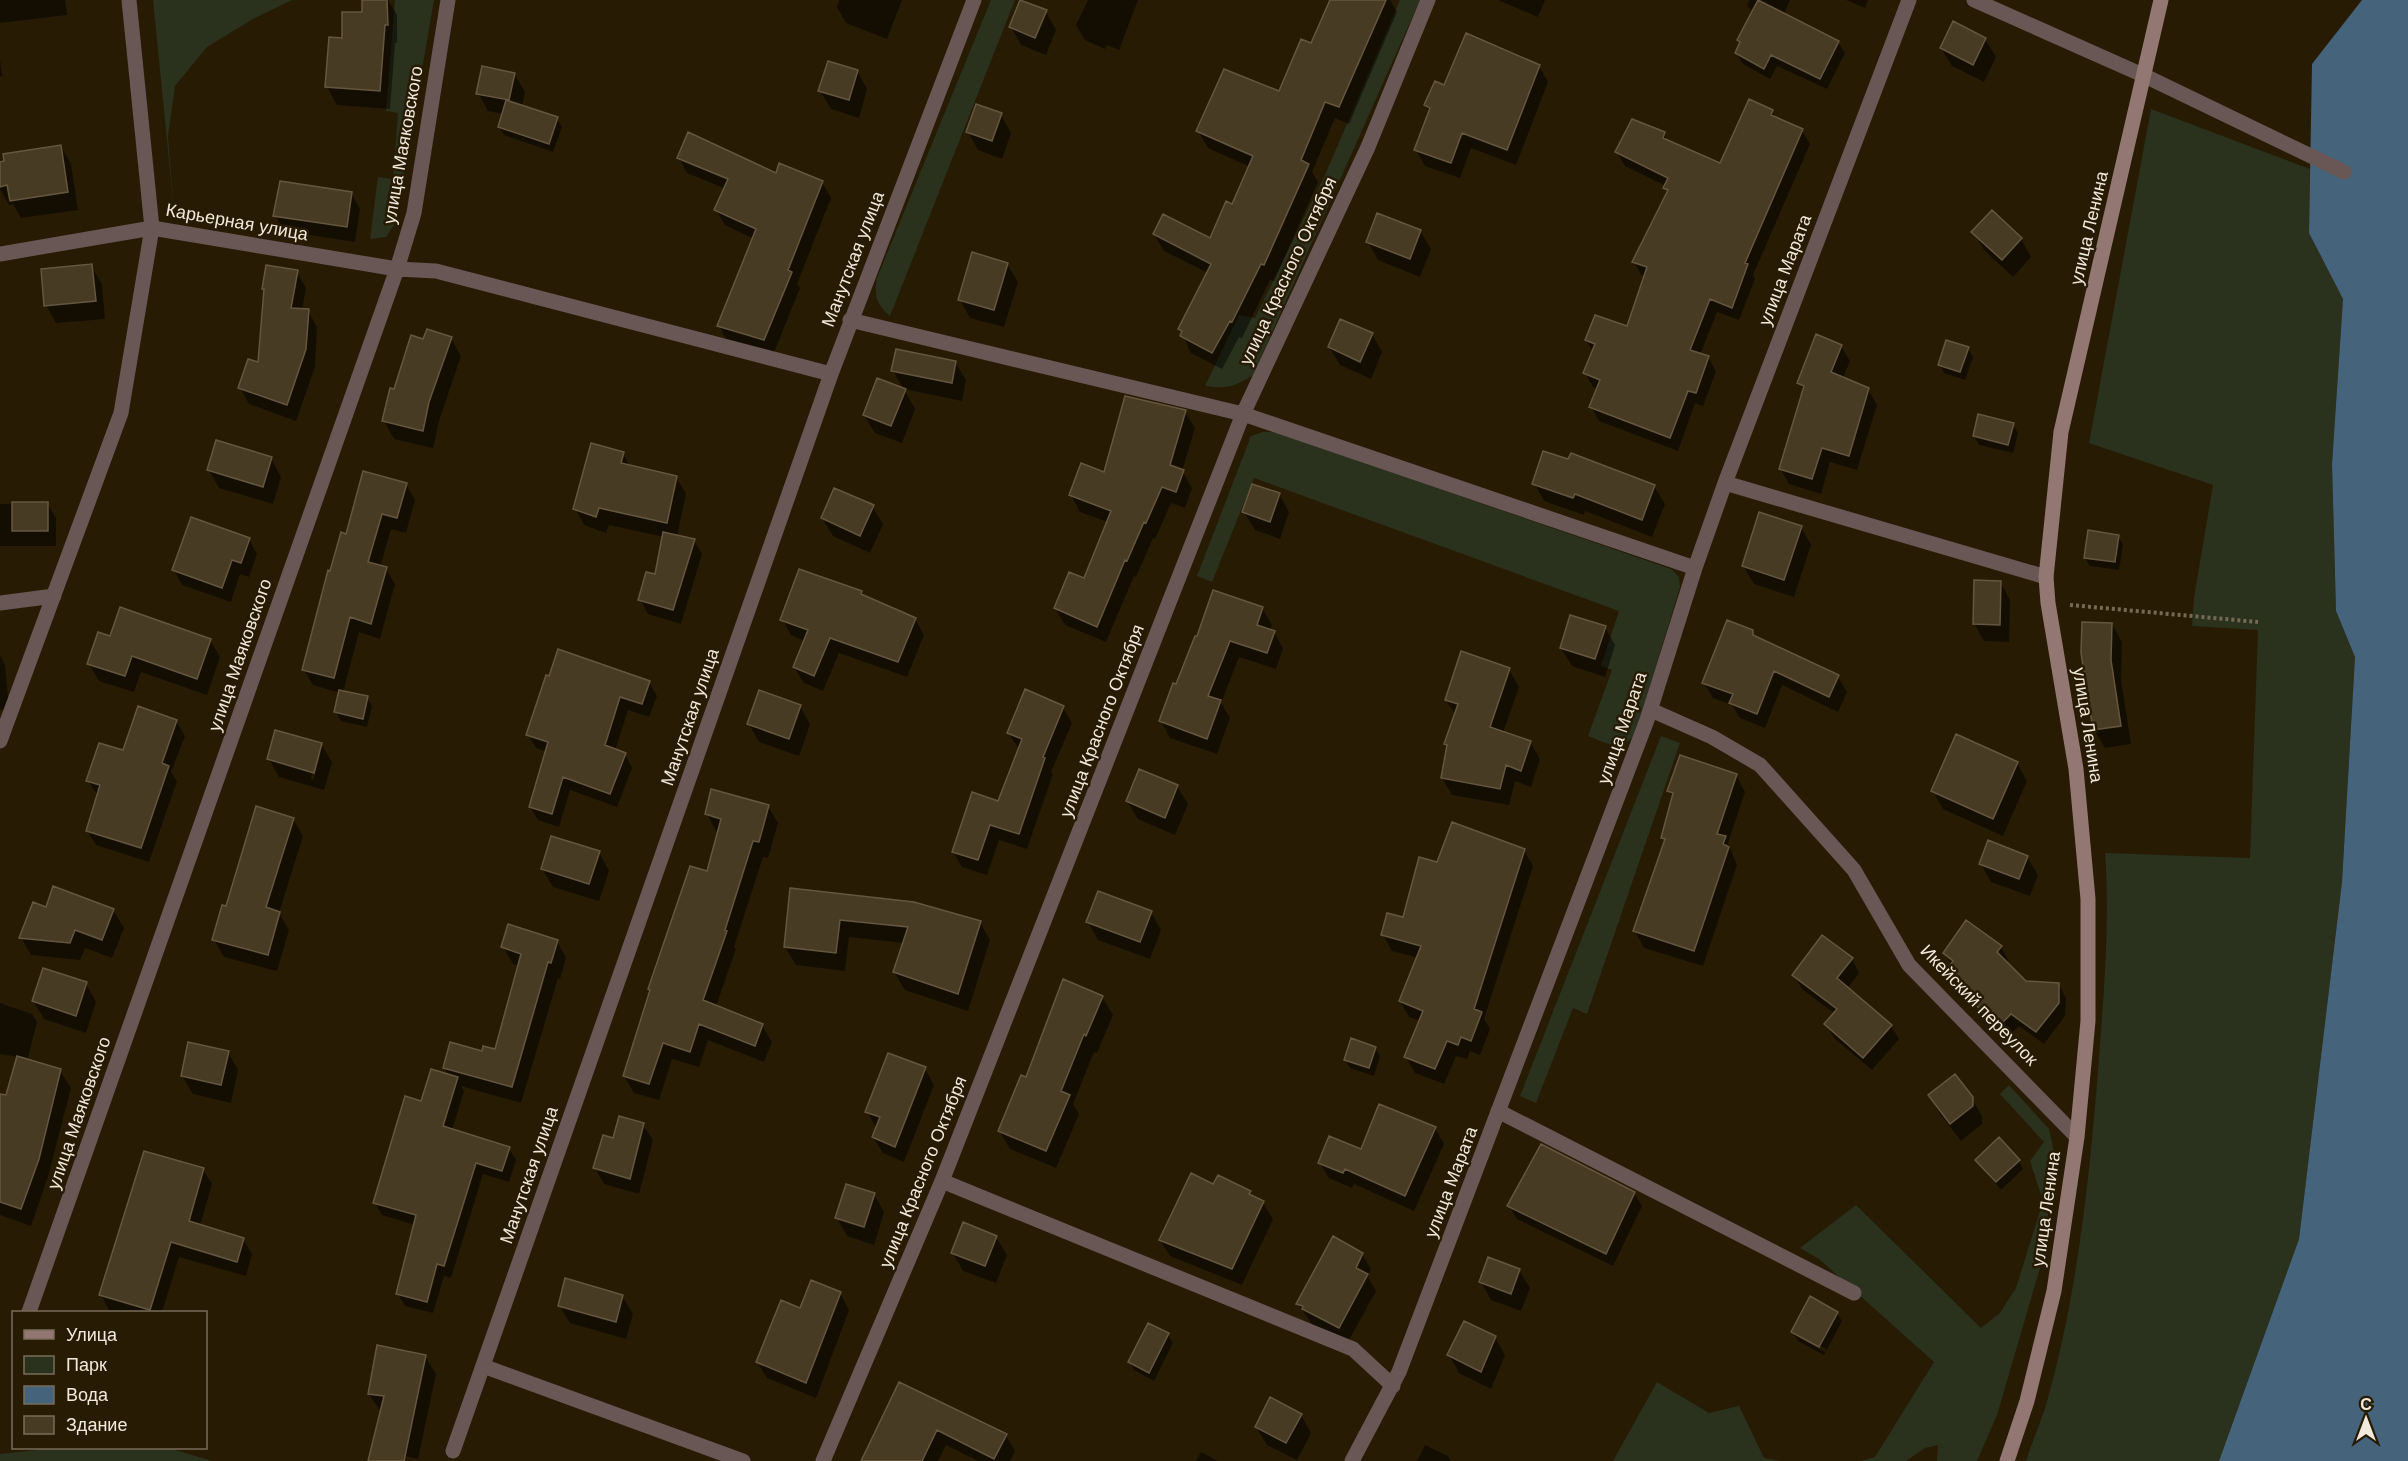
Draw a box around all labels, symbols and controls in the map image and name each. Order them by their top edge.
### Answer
street label: улица Маяковского [379,64,427,226]
street label: улица Ленина [2066,168,2112,287]
street label: улица Красного Октября [1236,174,1340,368]
street label: Манутская улица [818,187,888,330]
street label: Карьерная улица [164,200,311,245]
street label: улица Марата [1755,211,1816,328]
street label: улица Маяковского [204,576,276,734]
street label: улица Красного Октября [1056,622,1148,820]
street label: Манутская улица [657,645,723,788]
street label: улица Ленина [2069,666,2107,785]
street label: улица Марата [1593,668,1651,787]
street label: Икейский переулок [1916,941,2042,1070]
street label: улица Маяковского [43,1034,115,1192]
street label: улица Красного Октября [875,1073,971,1271]
street label: Манутская улица [496,1103,562,1246]
street label: улица Марата [1421,1123,1482,1240]
street label: улица Ленина [2028,1149,2064,1268]
legend [12,1311,207,1449]
text: Улица [66,1325,118,1345]
text: Парк [66,1355,107,1375]
text: Вода [66,1385,109,1405]
north arrow [2336,1389,2396,1449]
text: С [2360,1396,2372,1413]
text: Здание [66,1415,127,1435]

